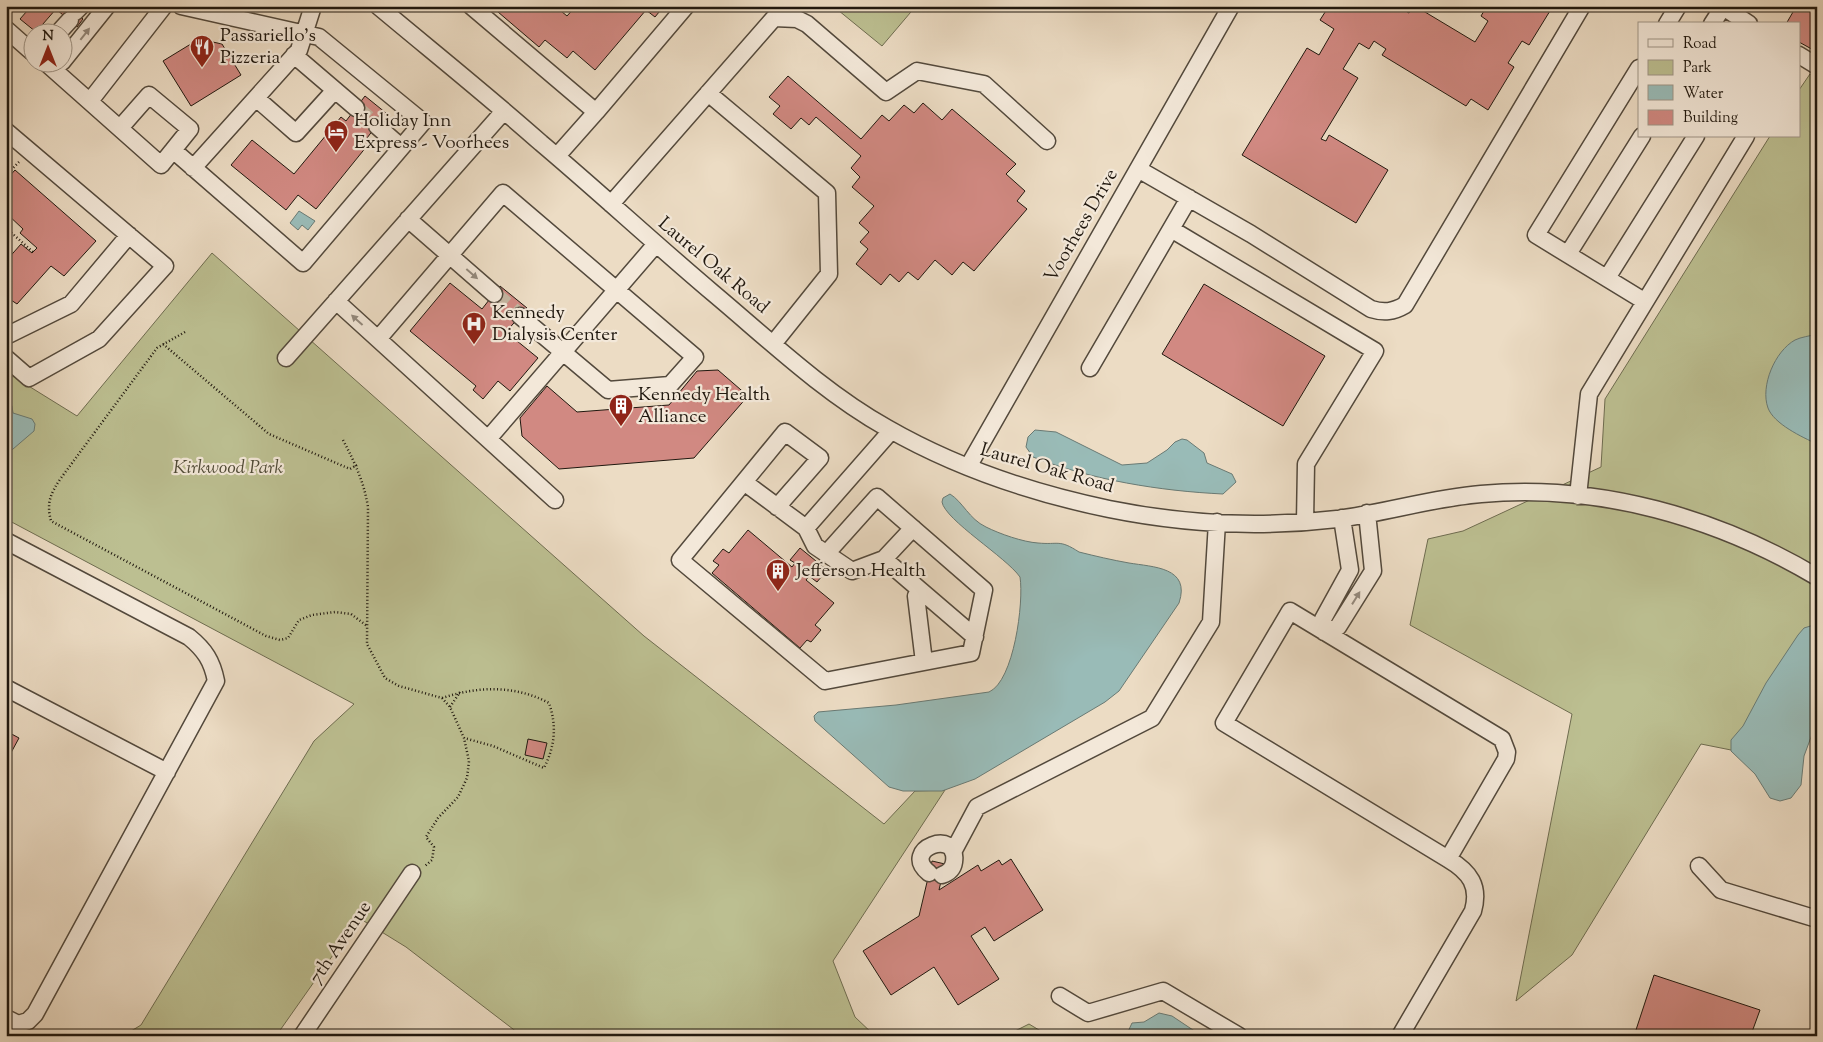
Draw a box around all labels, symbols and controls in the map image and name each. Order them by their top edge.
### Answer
north arrow [22,22,72,72]
legend [1638,22,1800,138]
place label: Passariello's Pizzeria [220,23,316,72]
text: N [42,27,54,47]
one-way arrow [79,28,90,41]
restaurant icon: Passariello's Pizzeria [189,34,215,68]
text: Road [1683,34,1717,55]
text: Park [1683,58,1712,79]
text: Water [1683,84,1724,105]
place label: Holiday Inn Express - Voorhees [354,108,509,157]
text: Building [1683,108,1738,129]
hotel icon: Holiday Inn Express - Voorhees [323,119,349,153]
street label: Voorhees Drive [1039,164,1126,288]
street label: Laurel Oak Road [651,211,775,321]
one-way arrow [465,269,478,280]
place label: Kennedy Dialysis Center [492,300,617,349]
hospital icon: Kennedy Dialysis Center [461,311,487,345]
one-way arrow [351,314,363,326]
place label: Kennedy Health Alliance [638,382,770,431]
building icon: Kennedy Health Alliance [608,393,634,427]
street label: Laurel Oak Road [977,437,1117,501]
park label: Kirkwood Park [173,455,283,482]
building icon: Jefferson Health [765,558,791,592]
place label: Jefferson Health [795,558,926,585]
one-way arrow [1351,592,1360,605]
street label: 7th Avenue [303,896,379,990]

